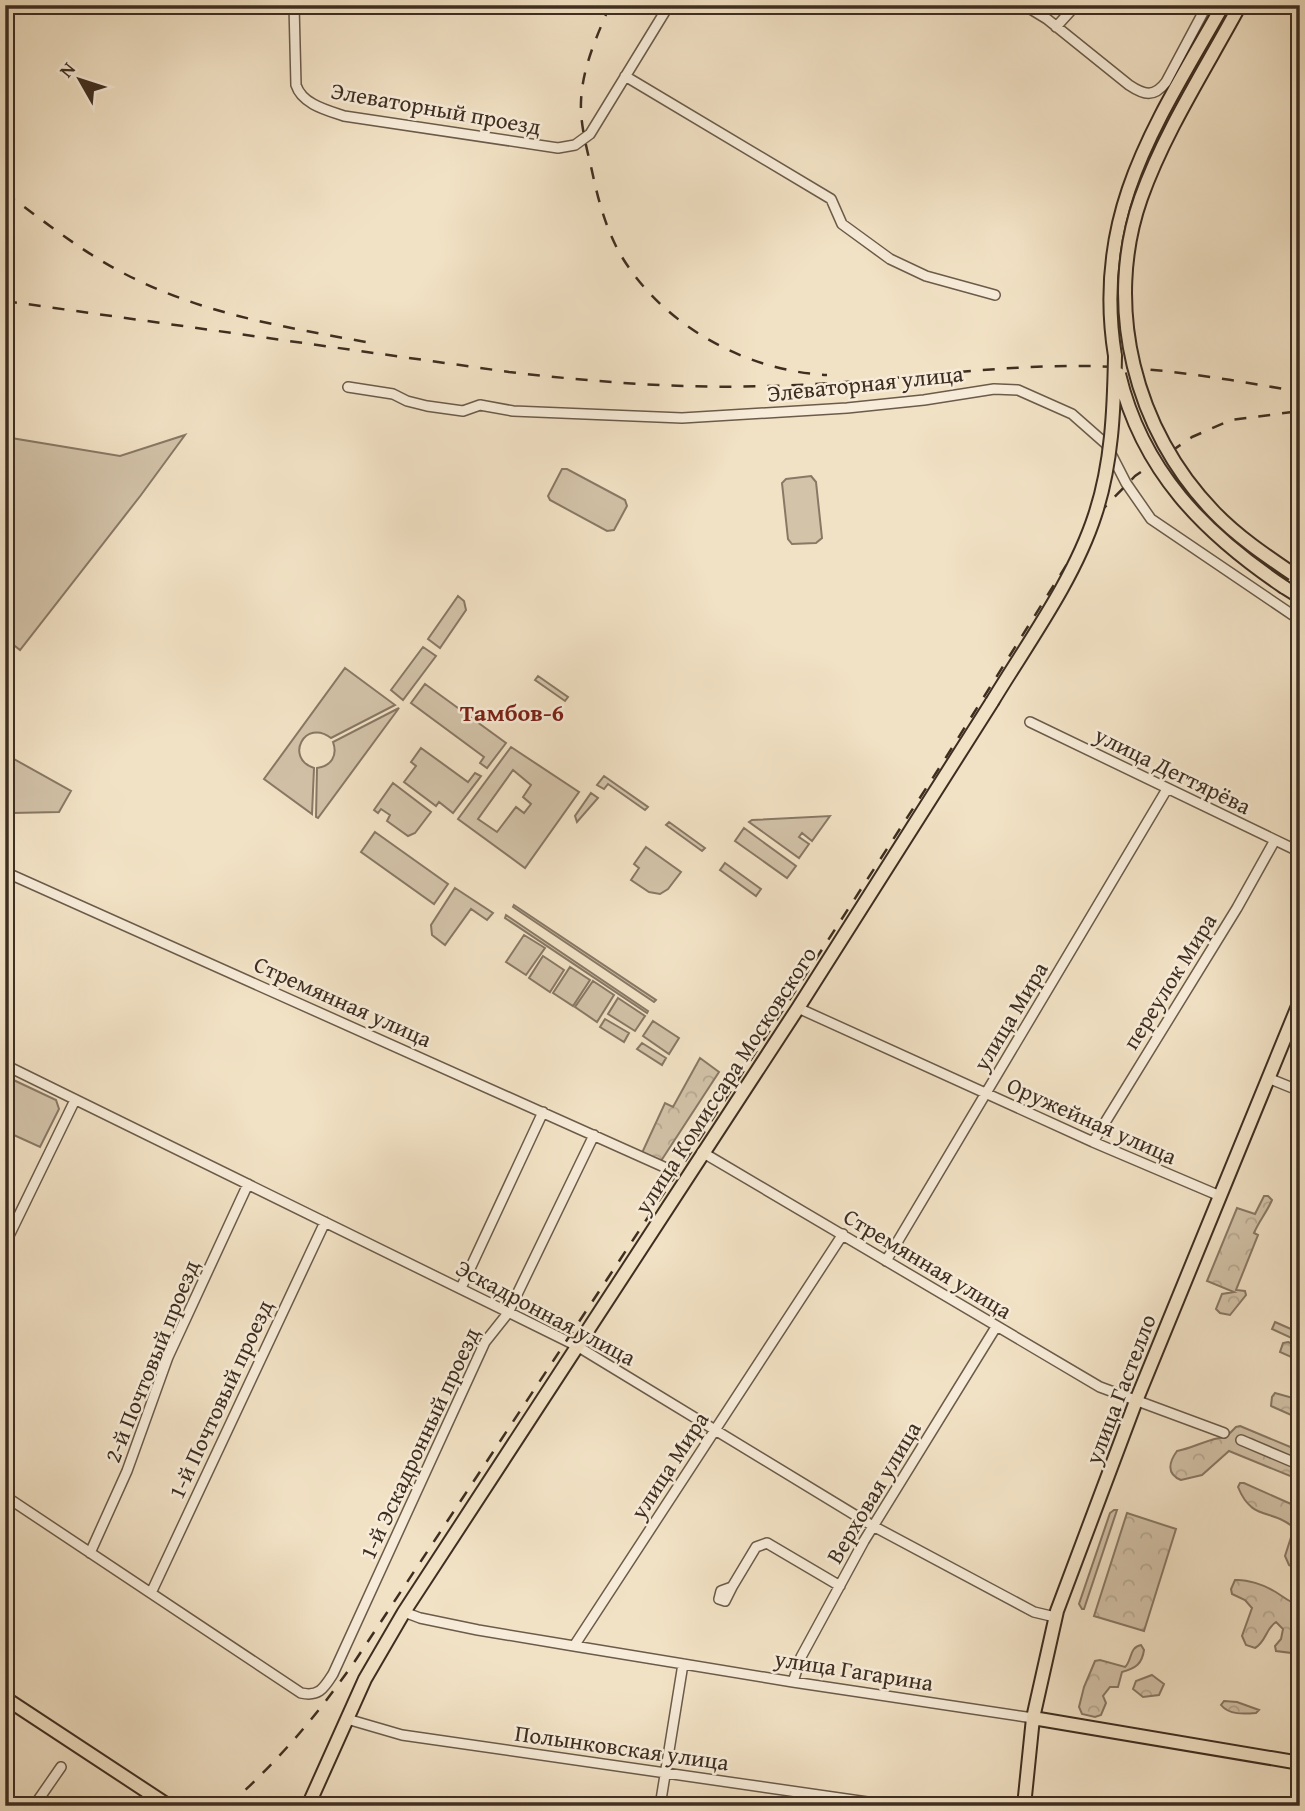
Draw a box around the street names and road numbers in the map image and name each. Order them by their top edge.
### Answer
street label: Элеваторный проезд [328,73,544,143]
street label: Элеваторная улица [765,356,965,410]
street label: улица Дегтярёва [1088,717,1257,822]
street label: переулок Мира [1114,906,1224,1056]
street label: улица Комиссара Московского [625,940,824,1221]
street label: Стремянная улица [249,947,437,1055]
street label: улица Мира [964,955,1056,1078]
street label: Оружейная улица [1002,1068,1182,1172]
street label: Стремянная улица [838,1200,1019,1326]
street label: Эскадронная улица [450,1251,642,1373]
street label: 2-й Почтовый проезд [95,1254,207,1467]
street label: 1-й Почтовый проезд [159,1294,281,1504]
street label: улица Гастелло [1076,1309,1164,1470]
street label: 1-й Эскадронный проезд [351,1321,488,1564]
street label: улица Мира [621,1405,716,1526]
street label: Верховая улица [817,1415,929,1569]
street label: улица Гагарина [771,1641,936,1699]
street label: Полынковская улица [513,1716,731,1778]

